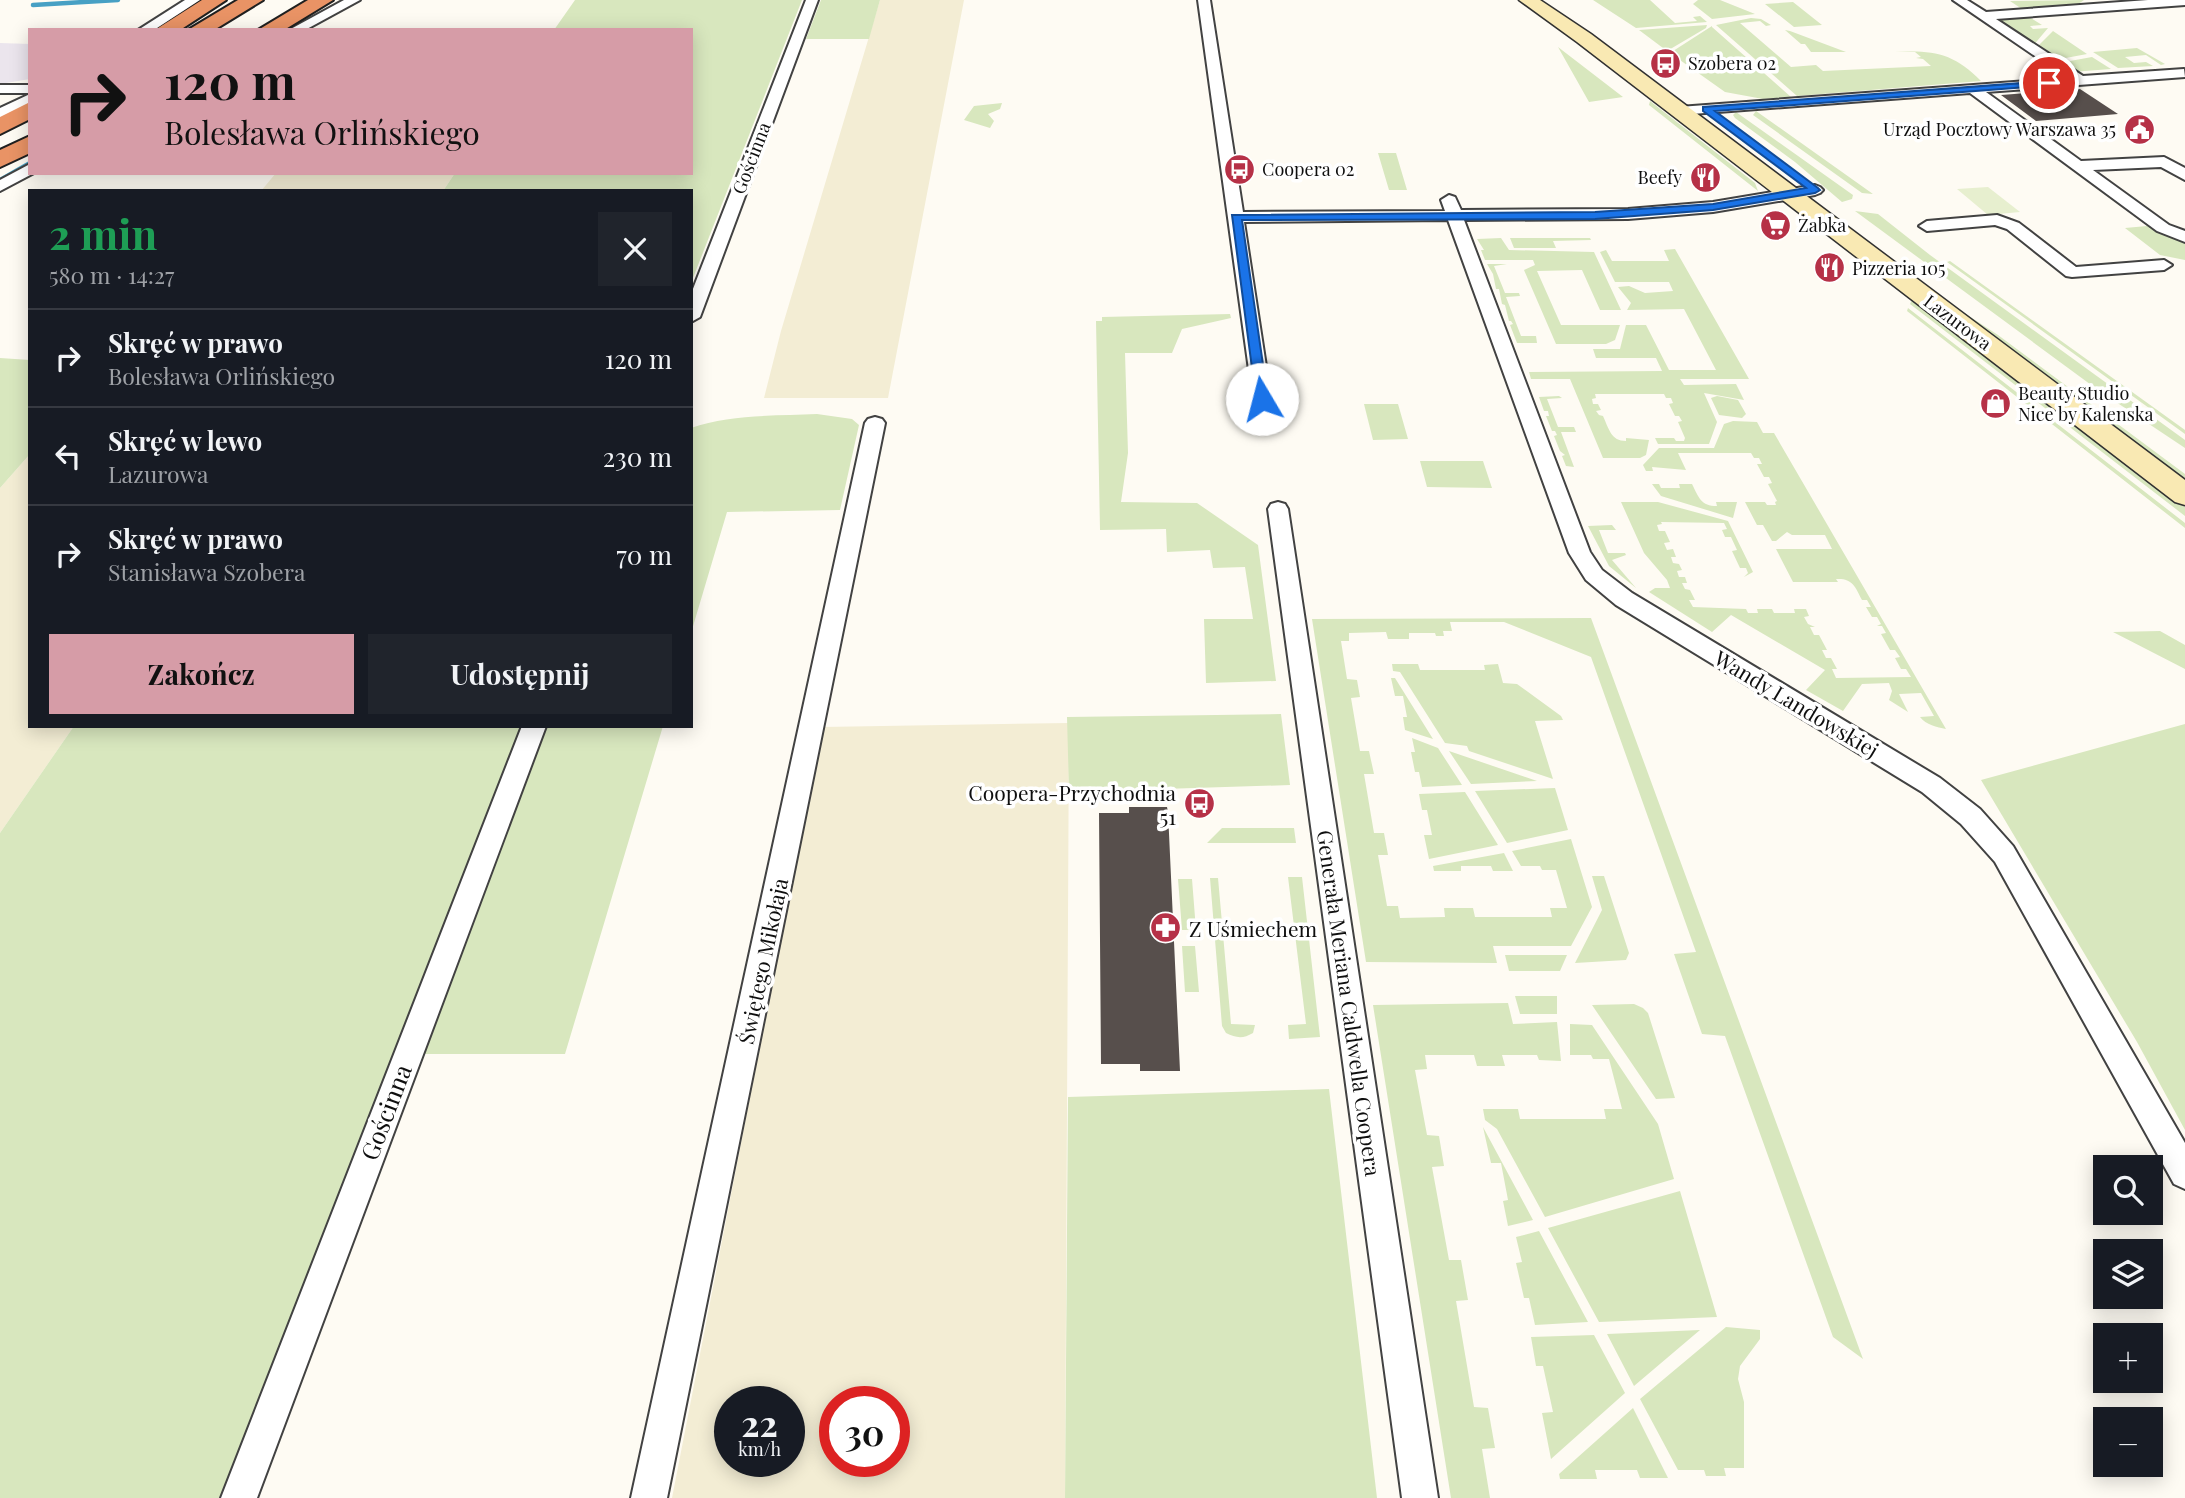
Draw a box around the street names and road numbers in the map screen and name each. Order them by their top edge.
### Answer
street label: Gościnna [726,119,776,197]
street label: Lazurowa [1919,289,1997,355]
street label: Wandy Landowskiej [1709,642,1884,763]
street label: Generała Meriana Caldwella Coopera [1312,828,1388,1178]
street label: Świętego Mikołaja [731,875,793,1047]
street label: Gościnna [352,1060,418,1164]

